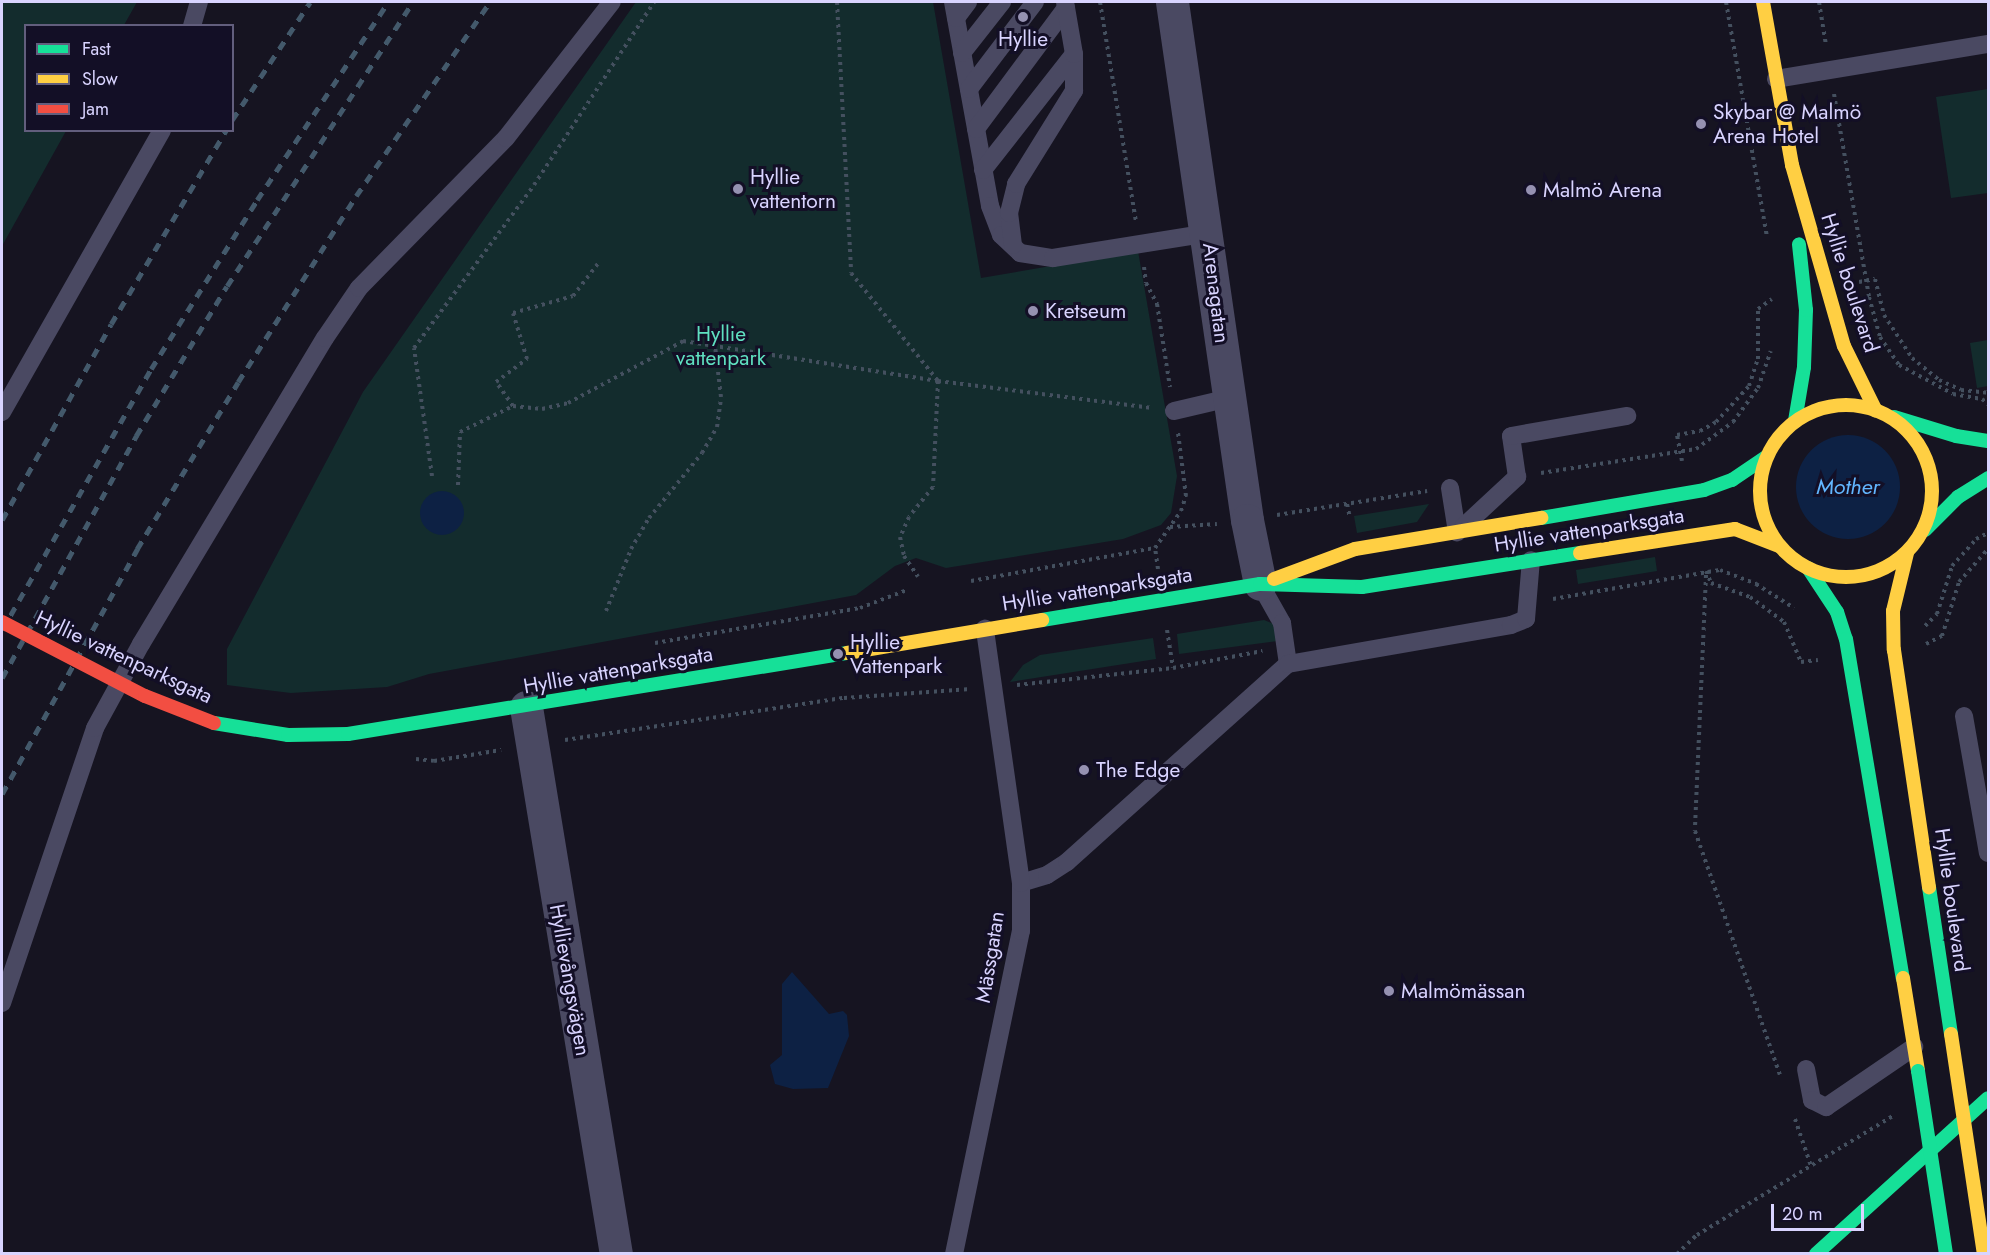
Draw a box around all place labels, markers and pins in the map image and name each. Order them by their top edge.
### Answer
marker: Hyllie [1016,10,1030,24]
place label: Hyllie [998,26,1048,52]
place label: Skybar @ Malmö Arena Hotel [1713,99,1861,149]
marker: Skybar @ Malmö Arena Hotel [1694,117,1708,131]
place label: Hyllie vattentorn [750,164,836,214]
place label: Malmö Arena [1543,177,1662,203]
marker: Hyllie vattentorn [731,182,745,196]
marker: Malmö Arena [1524,183,1538,197]
place label: Kretseum [1045,298,1126,324]
marker: Kretseum [1026,304,1040,318]
place label: Hyllie Vattenpark [850,629,942,679]
marker: Hyllie Vattenpark [831,647,845,661]
place label: The Edge [1096,757,1180,783]
marker: The Edge [1077,763,1091,777]
place label: Malmömässan [1401,978,1525,1004]
marker: Malmömässan [1382,984,1396,998]

